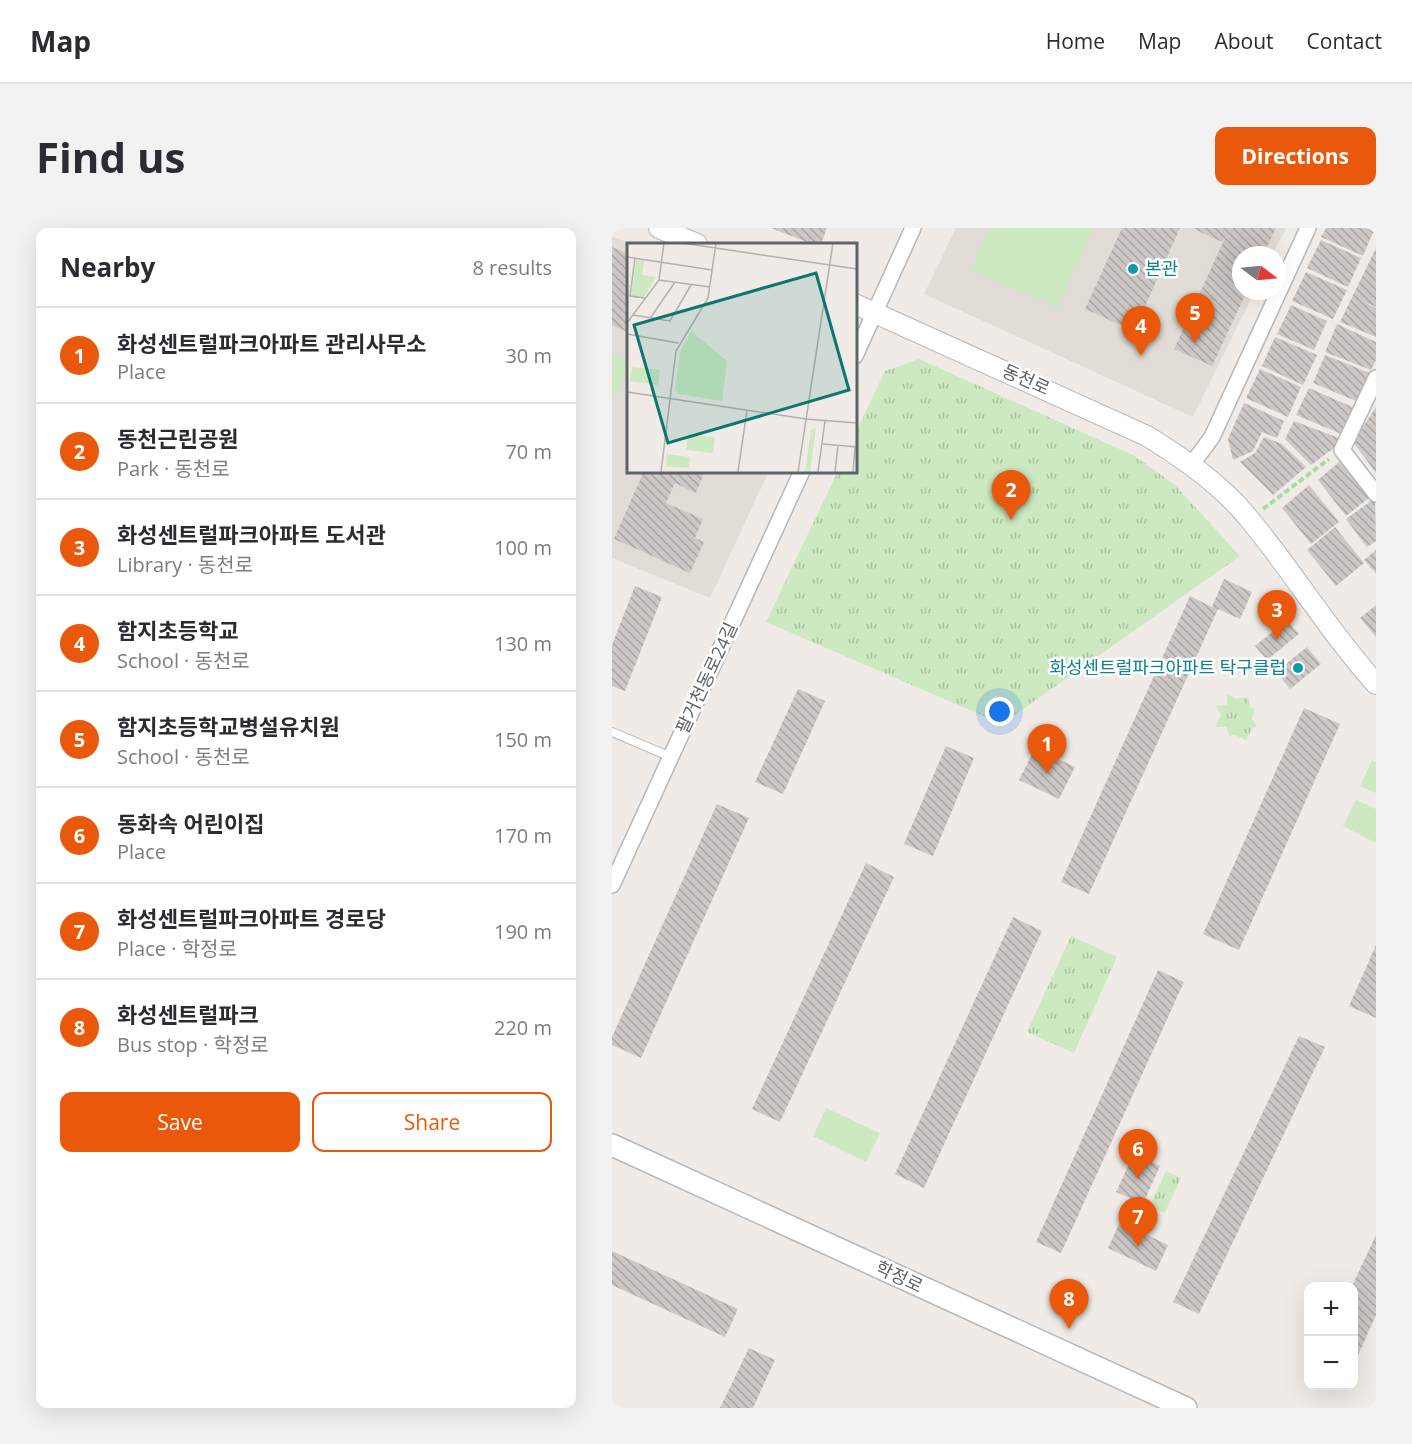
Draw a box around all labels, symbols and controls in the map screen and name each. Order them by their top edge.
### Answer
text: Map [30,22,91,60]
text: Home [1046,27,1105,55]
text: Map [1138,27,1181,55]
text: About [1214,27,1274,55]
text: Contact [1307,27,1382,55]
button: Directions [1215,127,1376,185]
text: Find us [36,128,185,185]
inset map [627,243,856,472]
north arrow [1232,246,1286,300]
text: Nearby [60,249,155,285]
text: 8 results [472,254,552,281]
place label: 본관 [1145,256,1179,280]
marker: 본관 [1126,262,1140,276]
pin: 5 [1176,294,1214,343]
pin: 4 [1122,306,1160,356]
text: 화성센트럴파크아파트 관리사무소 [117,328,426,358]
text: 1 [74,342,85,369]
text: 30 m [505,342,552,369]
text: Place [117,358,166,385]
street label: 동천로 [999,358,1054,400]
text: 동천근린공원 [117,423,238,453]
text: 2 [74,438,85,465]
text: 70 m [505,438,552,465]
text: Park · 동천로 [117,455,230,482]
pin: 2 [992,470,1030,520]
text: 화성센트럴파크아파트 도서관 [117,519,386,549]
text: 3 [74,534,85,561]
text: 100 m [494,534,552,561]
text: Library · 동천로 [117,551,253,578]
pin: 3 [1258,590,1296,640]
text: 함지초등학교 [117,615,238,645]
street label: 팔거천동로24길 [670,618,742,737]
text: 4 [74,630,85,657]
text: 130 m [494,630,552,657]
text: School · 동천로 [117,647,250,674]
place label: 화성센트럴파크아파트 탁구클럽 [1049,655,1286,679]
marker: 화성센트럴파크아파트 탁구클럽 [1291,661,1305,675]
your location [985,697,1014,726]
text: 함지초등학교병설유치원 [117,711,340,741]
pin: 1 [1028,724,1066,774]
text: 5 [74,726,85,753]
text: 150 m [494,726,552,753]
text: School · 동천로 [117,743,250,770]
text: 동화속 어린이집 [117,808,264,838]
text: 6 [74,822,85,849]
text: 170 m [494,822,552,849]
text: Place [117,838,166,865]
text: 화성센트럴파크아파트 경로당 [117,903,386,933]
text: 7 [74,918,85,945]
text: 190 m [494,918,552,945]
text: Place · 학정로 [117,935,237,962]
text: 화성센트럴파크 [117,999,259,1029]
text: 8 [74,1014,85,1041]
text: 220 m [494,1014,552,1041]
text: Bus stop · 학정로 [117,1031,269,1058]
button: Save [60,1092,300,1152]
button: Share [312,1092,552,1152]
pin: 6 [1118,1130,1158,1179]
pin: 7 [1118,1198,1158,1247]
street label: 학정로 [872,1255,927,1297]
pin: 8 [1050,1280,1088,1329]
map controls [1304,1282,1358,1390]
button: + [1304,1282,1358,1336]
button: − [1304,1336,1358,1390]

